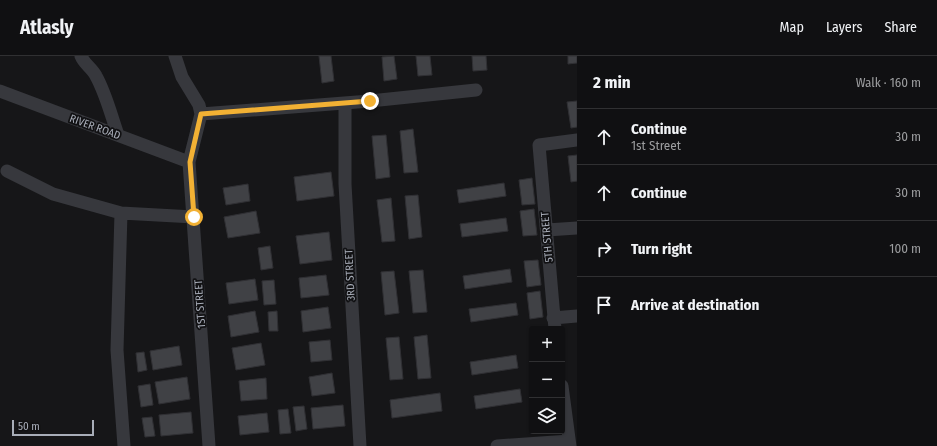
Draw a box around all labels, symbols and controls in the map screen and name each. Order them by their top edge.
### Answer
text: Atlasly [20,16,74,39]
text: Map [780,19,804,36]
text: Layers [826,19,862,36]
text: Share [884,19,917,36]
text: 2 min [593,72,631,93]
text: Walk · 160 m [856,75,921,90]
route end [361,92,379,110]
street label: RIVER ROAD [68,112,122,142]
text: Continue [631,120,687,138]
icon: ahead [593,126,615,148]
text: 30 m [895,129,921,144]
text: 1st Street [631,138,681,153]
icon: ahead [593,182,615,204]
text: Continue [631,184,687,202]
text: 30 m [895,185,921,200]
route start [185,208,203,226]
street label: 5TH STREET [538,210,556,263]
icon: right [593,238,615,260]
text: Turn right [631,240,692,258]
text: 100 m [889,241,921,256]
street label: 3RD STREET [342,248,358,301]
street label: 1ST STREET [192,278,208,329]
icon: arrive [593,294,615,316]
text: Arrive at destination [631,296,759,314]
map controls [529,326,565,434]
button: + [529,326,565,362]
button: − [529,362,565,398]
button: layers [529,398,565,434]
scale bar [12,418,94,437]
text: 50 m [18,420,40,433]

